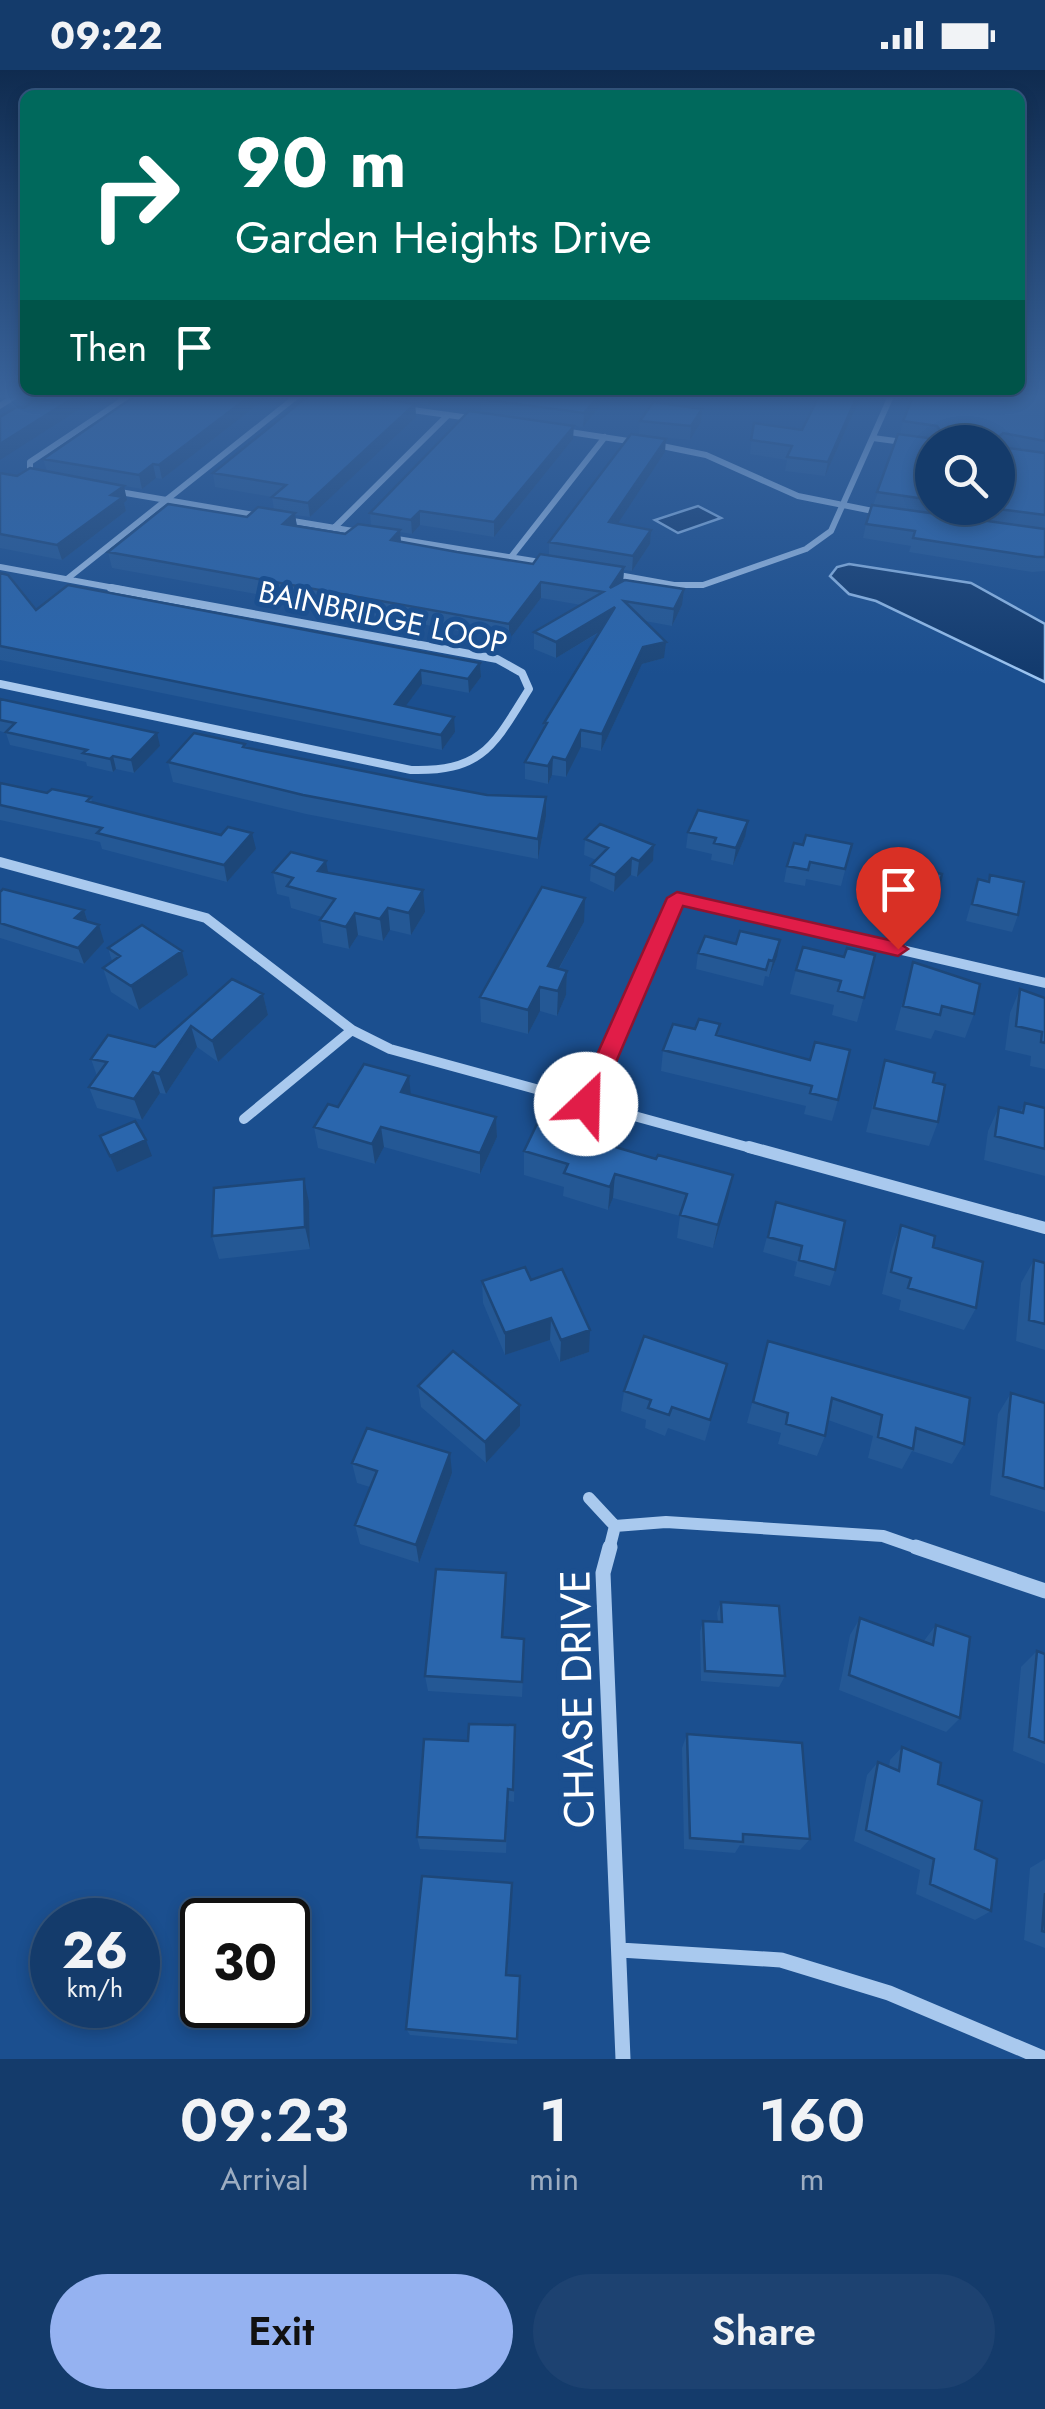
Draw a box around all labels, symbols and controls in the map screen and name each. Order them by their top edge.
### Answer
text: 09:22 [50,8,163,63]
text: 90 m [235,112,407,213]
icon: right [70,130,200,260]
text: Garden Heights Drive [235,205,652,270]
text: Then [70,320,147,375]
icon: arrive [167,320,222,375]
map controls [915,425,1015,525]
button: search [915,425,1015,525]
street label: BAINBRIDGE LOOP [255,570,511,664]
pin [856,847,941,950]
icon: arrive [871,862,926,917]
position arrow [534,1052,638,1156]
street label: CHASE DRIVE [544,1569,610,1829]
speed limit sign: 30 [180,1898,310,2028]
text: 26 [62,1914,128,1987]
text: km/h [67,1970,123,2006]
text: 09:23 [180,2077,349,2164]
text: 1 [539,2077,569,2164]
text: 160 [759,2077,865,2164]
text: Arrival [220,2156,309,2202]
text: min [529,2156,579,2202]
text: m [800,2156,825,2202]
button: Exit [50,2274,513,2389]
button: Share [533,2274,995,2389]

